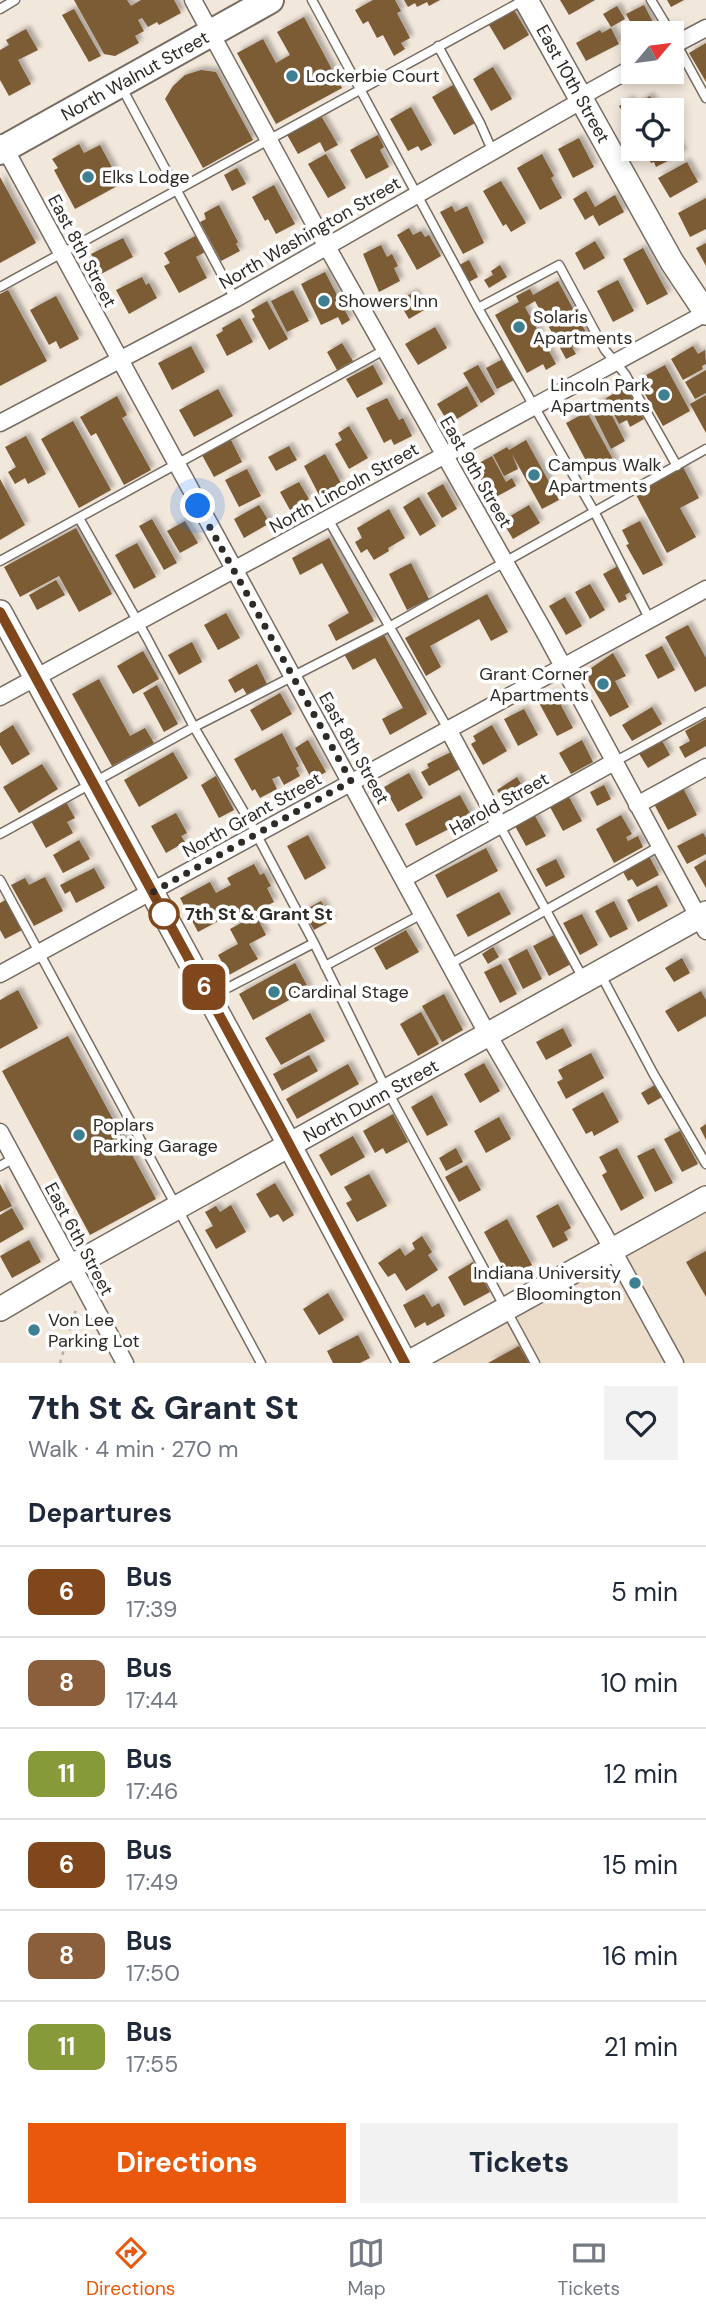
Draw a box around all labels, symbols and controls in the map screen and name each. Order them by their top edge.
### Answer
street label: East 10th Street [531,21,615,147]
north arrow [621,21,684,84]
map controls [621,21,684,161]
street label: North Walnut Street [57,25,213,127]
place label: Lockerbie Court [306,64,440,88]
marker: Lockerbie Court [284,68,300,84]
button: locate [621,98,684,161]
place label: Elks Lodge [102,165,190,189]
marker: Elks Lodge [80,169,96,185]
street label: North Washington Street [215,171,405,295]
street label: East 8th Street [42,190,122,312]
place label: Showers Inn [338,289,438,313]
marker: Showers Inn [316,293,332,309]
place label: Solaris Apartments [533,305,632,350]
marker: Solaris Apartments [511,319,527,335]
place label: Lincoln Park Apartments [550,373,650,418]
marker: Lincoln Park Apartments [656,387,672,403]
street label: East 9th Street [434,412,518,532]
street label: North Lincoln Street [265,437,423,539]
place label: Campus Walk Apartments [548,453,662,498]
marker: Campus Walk Apartments [526,467,542,483]
your location [180,488,215,523]
place label: Grant Corner Apartments [479,662,589,707]
marker: Grant Corner Apartments [595,676,611,692]
street label: East 8th Street [313,688,395,808]
street label: North Grant Street [178,767,326,863]
street label: Harold Street [445,767,553,841]
marker: 7th St & Grant St [149,899,179,929]
place label: 7th St & Grant St [185,902,333,926]
line badge: 6 [181,964,227,1010]
text: 6 [196,971,212,1002]
place label: Cardinal Stage [288,980,409,1004]
marker: Cardinal Stage [266,984,282,1000]
street label: North Dunn Street [299,1054,443,1148]
place label: Poplars Parking Garage [93,1113,218,1158]
marker: Poplars Parking Garage [71,1127,87,1143]
street label: East 6th Street [39,1178,119,1300]
place label: Indiana University Bloomington [473,1261,621,1306]
marker: Indiana University Bloomington [627,1275,643,1291]
place label: Von Lee Parking Lot [48,1308,140,1353]
marker: Von Lee Parking Lot [26,1322,42,1338]
text: 7th St & Grant St [28,1386,299,1429]
button: heart [604,1386,678,1460]
text: Walk · 4 min · 270 m [28,1434,238,1464]
text: Departures [28,1496,172,1530]
text: Bus [126,1560,172,1594]
text: 5 min [611,1575,678,1609]
text: 6 [59,1576,74,1607]
text: 17:39 [126,1594,177,1624]
text: Bus [126,1651,172,1685]
text: 10 min [601,1666,678,1700]
text: 8 [59,1667,74,1698]
text: 17:44 [126,1685,178,1715]
text: Bus [126,1742,172,1776]
text: 12 min [604,1757,678,1791]
text: 11 [58,1758,75,1789]
text: 17:46 [126,1776,179,1806]
text: Bus [126,1833,172,1867]
text: 15 min [603,1848,678,1882]
text: 6 [59,1849,74,1880]
text: 17:49 [126,1867,179,1897]
text: Bus [126,1924,172,1958]
text: 16 min [602,1939,678,1973]
text: 8 [59,1940,74,1971]
text: 17:50 [126,1958,180,1988]
text: Bus [126,2015,172,2049]
text: 21 min [604,2030,678,2064]
text: 11 [58,2031,75,2062]
text: 17:55 [126,2049,178,2079]
button: Directions [28,2123,346,2203]
button: Tickets [360,2123,678,2203]
tab: Directions [86,2234,175,2301]
tab: Map [347,2234,386,2301]
tab: Tickets [558,2234,620,2301]

